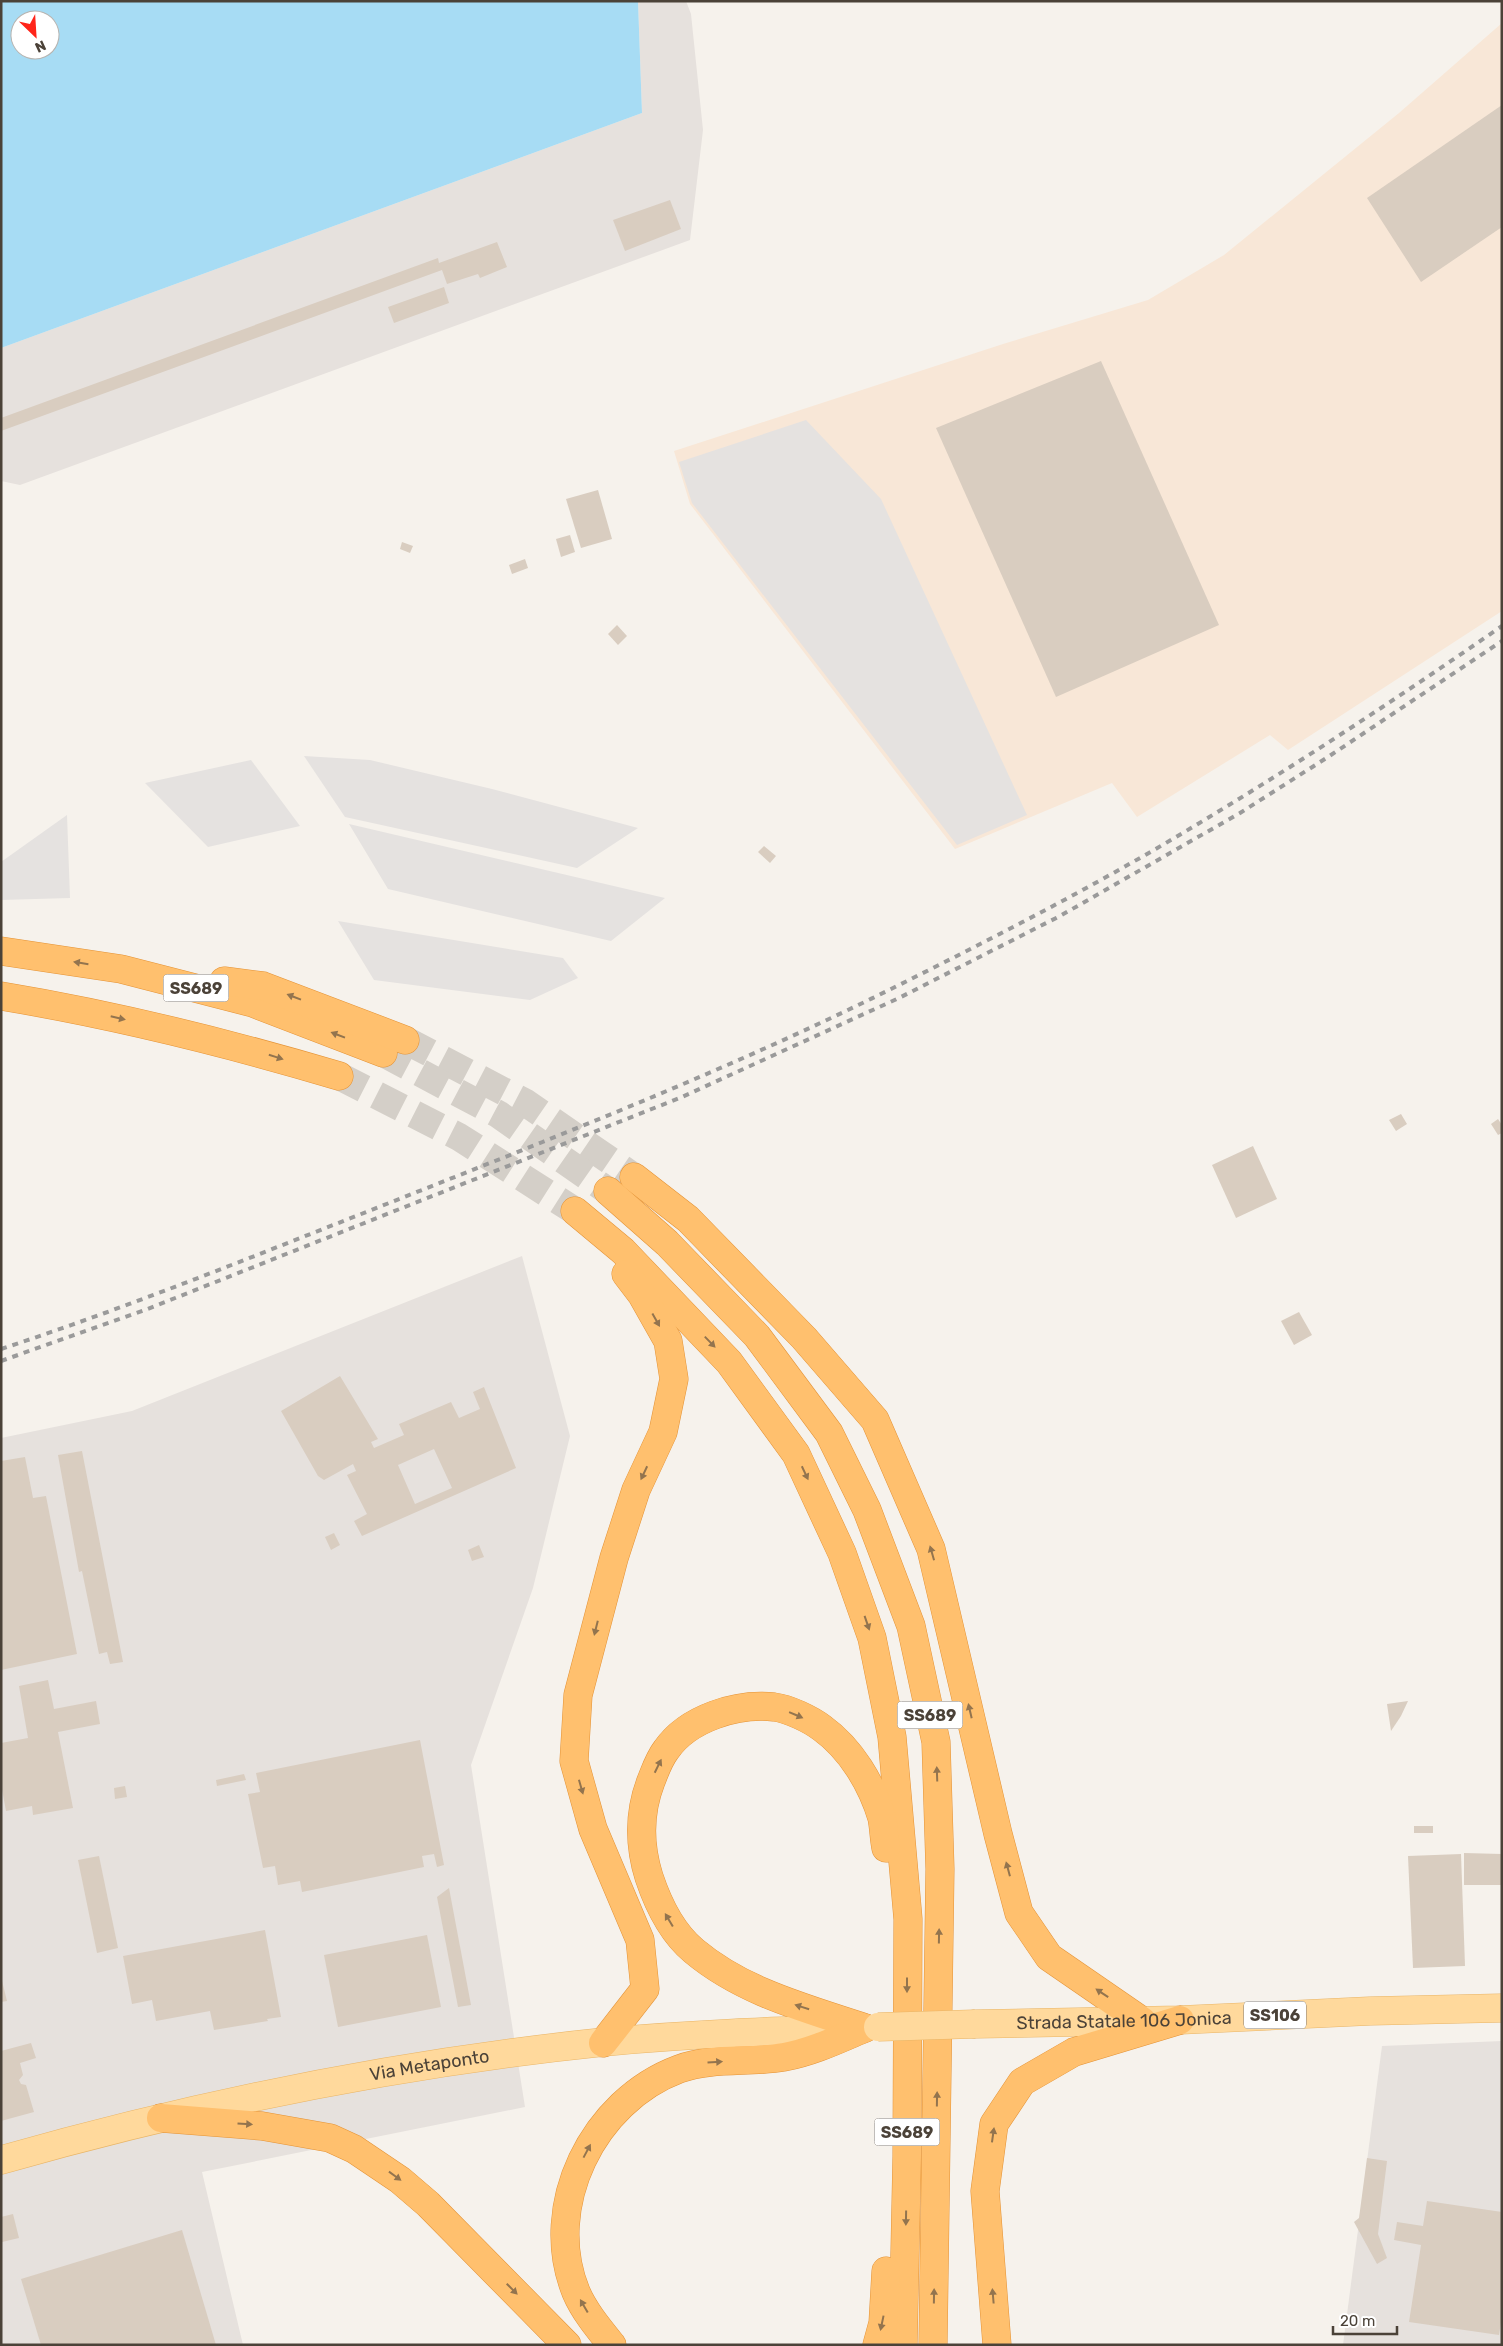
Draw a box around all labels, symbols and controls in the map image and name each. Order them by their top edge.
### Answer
north arrow [10,10,60,60]
text: N [32,36,48,56]
one-way arrow [73,959,89,967]
road number: SS689 [164,974,228,1001]
one-way arrow [286,993,301,1001]
one-way arrow [110,1014,125,1022]
one-way arrow [330,1031,345,1039]
one-way arrow [268,1054,283,1062]
one-way arrow [652,1312,660,1327]
one-way arrow [704,1336,716,1348]
one-way arrow [640,1466,648,1480]
one-way arrow [801,1466,809,1480]
one-way arrow [928,1546,936,1561]
one-way arrow [863,1616,871,1631]
one-way arrow [592,1620,600,1636]
road number: SS689 [898,1702,962,1728]
one-way arrow [966,1704,974,1719]
one-way arrow [789,1712,803,1720]
one-way arrow [654,1759,662,1773]
one-way arrow [933,1765,941,1781]
one-way arrow [578,1780,586,1795]
one-way arrow [1003,1862,1011,1877]
one-way arrow [664,1914,673,1927]
one-way arrow [935,1928,943,1944]
one-way arrow [903,1977,911,1993]
one-way arrow [1095,1988,1109,1998]
road number: SS106 [1244,2002,1306,2028]
one-way arrow [795,2003,810,2010]
street label: Strada Statale 106 Jonica [1016,2007,1232,2034]
street label: Via Metaponto [368,2045,491,2086]
one-way arrow [707,2057,723,2065]
one-way arrow [933,2090,941,2106]
road number: SS689 [874,2118,940,2146]
one-way arrow [237,2121,253,2129]
one-way arrow [989,2126,997,2142]
one-way arrow [583,2143,591,2158]
one-way arrow [388,2171,402,2181]
one-way arrow [901,2210,909,2226]
one-way arrow [506,2283,518,2295]
one-way arrow [930,2288,938,2304]
one-way arrow [989,2288,997,2304]
one-way arrow [579,2299,588,2312]
scale bar [1333,2304,1397,2336]
text: 20 m [1340,2312,1375,2330]
one-way arrow [878,2316,886,2331]

